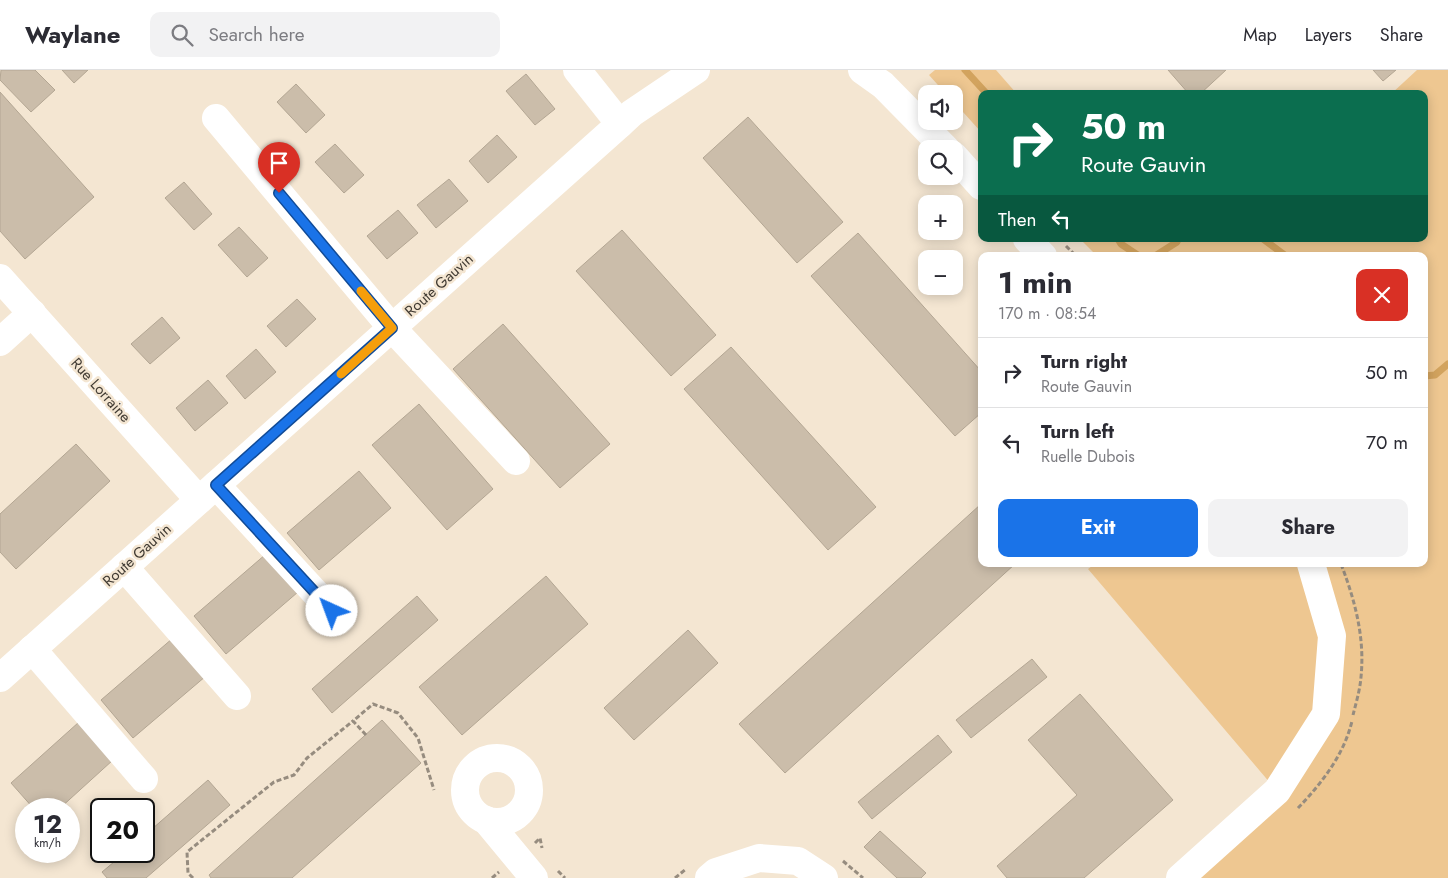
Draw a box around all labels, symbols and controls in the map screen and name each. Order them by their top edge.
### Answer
search box [150,12,500,57]
text: Waylane [25,17,120,52]
icon: search [168,21,196,49]
text: Search here [208,21,305,48]
text: Map [1243,22,1277,48]
text: Layers [1305,22,1352,48]
text: Share [1380,22,1423,48]
map controls [918,85,963,295]
button: sound [918,85,963,130]
text: 50 m [1081,102,1166,152]
icon: right [998,110,1063,175]
button: search [918,140,963,185]
pin [258,142,300,193]
text: Route Gauvin [1081,148,1206,180]
icon: arrive [265,149,293,177]
button: + [918,195,963,240]
icon: left [1047,205,1075,233]
text: Then [998,206,1037,233]
street label: Route Gauvin [400,248,478,322]
button: − [918,250,963,295]
text: 1 min [998,261,1072,304]
button: close [1356,269,1408,321]
text: 170 m · 08:54 [998,302,1096,325]
text: Turn right [1041,348,1127,375]
street label: Rue Lorraine [66,353,136,427]
icon: right [998,359,1026,387]
text: 50 m [1365,359,1408,386]
text: Route Gauvin [1041,375,1132,398]
text: Turn left [1041,418,1114,445]
icon: left [998,429,1026,457]
text: 70 m [1366,429,1408,456]
text: Ruelle Dubois [1041,445,1135,468]
button: Exit [998,499,1198,557]
button: Share [1208,499,1408,557]
street label: Route Gauvin [98,518,176,592]
position arrow [305,584,357,636]
speed limit sign: 20 [90,798,155,863]
text: 12 [33,806,62,842]
text: km/h [34,834,61,852]

